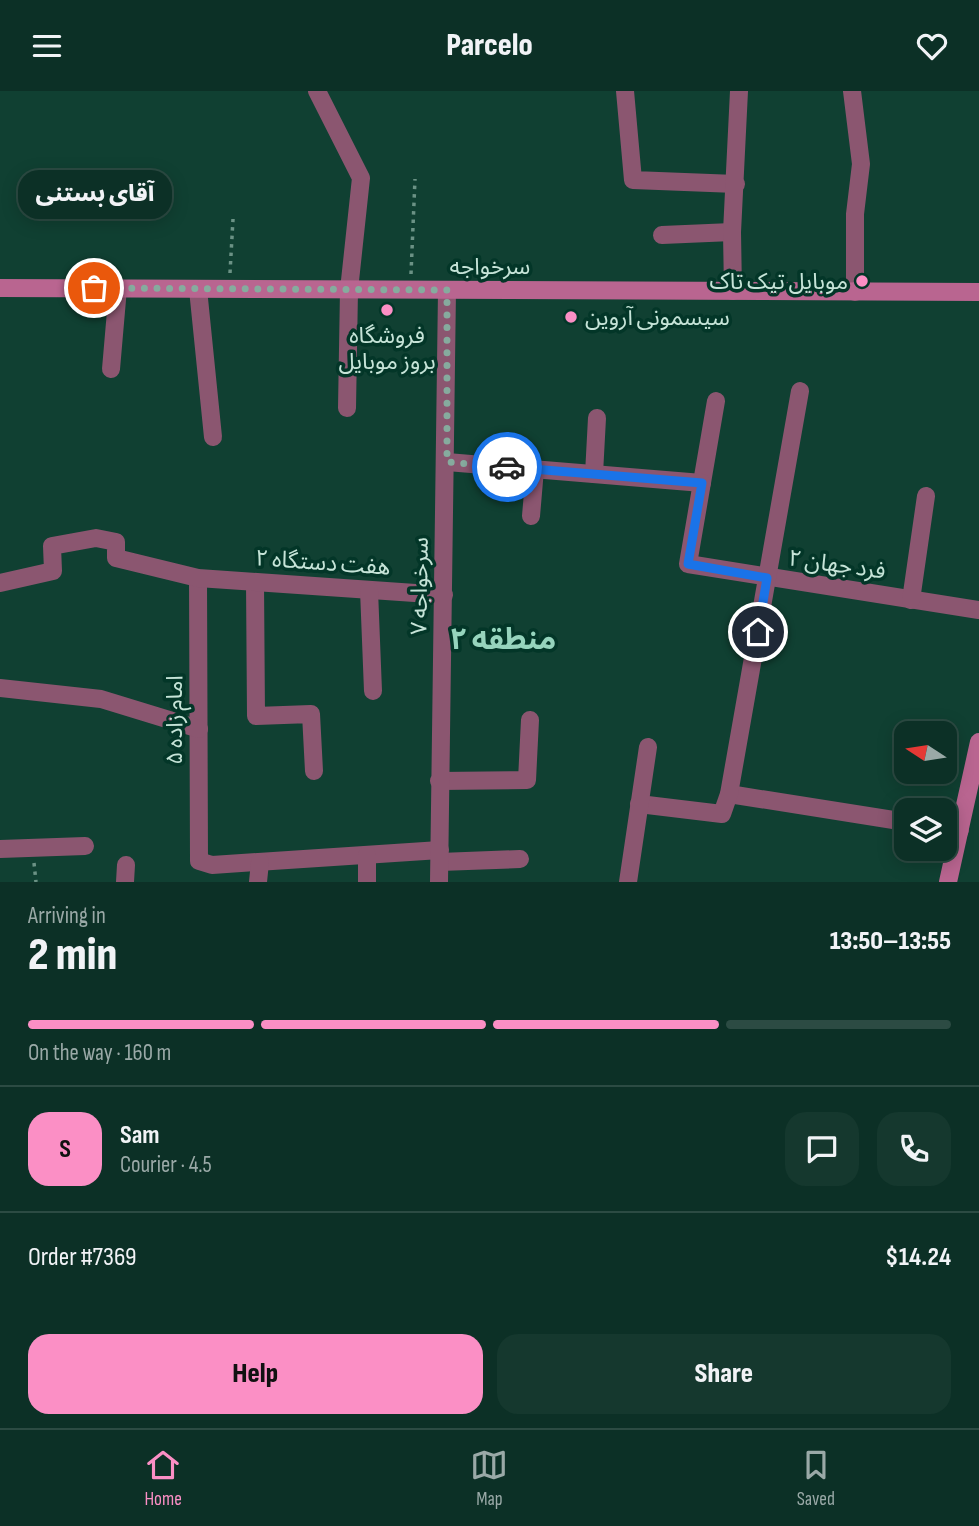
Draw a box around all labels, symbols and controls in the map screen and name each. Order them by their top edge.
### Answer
text: Parcelo [446,26,533,65]
icon: menu [28,27,66,65]
icon: heart [913,27,951,65]
callout: آقای بستنی [17,169,171,218]
text: آقای بستنی [36,180,154,208]
street label: سرخواجه [450,253,530,281]
pin [64,258,124,318]
place label: موبایل تیک تاک [710,268,848,296]
icon: bag [75,269,113,307]
marker: موبایل تیک تاک [854,273,870,289]
marker: فروشگاه بروز موبایل [379,302,395,318]
place label: سیسمونی آروین [585,304,730,332]
marker: سیسمونی آروین [563,309,579,325]
place label: فروشگاه بروز موبایل [338,322,436,376]
courier [472,432,542,502]
icon: car [488,448,526,486]
street label: سرخواجه ۷ [405,537,435,635]
street label: هفت دستگاه ۲ [254,544,391,582]
street label: ۲ فرد جهان [786,544,887,586]
pin [728,602,788,662]
icon: home [739,613,777,651]
district label: منطقه ۲ [450,622,556,658]
street label: ۵ امام زاده [161,675,192,765]
north arrow [894,721,957,784]
map controls [894,721,957,861]
button: layers [894,798,957,861]
text: Arriving in [28,902,106,930]
text: 13:50–13:55 [830,926,951,957]
text: 2 min [28,928,117,983]
text: On the way · 160 m [28,1039,171,1067]
button: chat [785,1112,859,1186]
button: phone [877,1112,951,1186]
text: Sam [120,1120,160,1151]
text: S [59,1134,71,1165]
text: Courier · 4.5 [120,1151,212,1179]
text: Order #7369 [28,1242,137,1273]
text: $14.24 [885,1242,951,1273]
button: Help [28,1334,483,1414]
button: Share [497,1334,951,1414]
tab: Home [144,1446,182,1511]
tab: Map [470,1446,508,1511]
tab: Saved [797,1446,835,1511]

